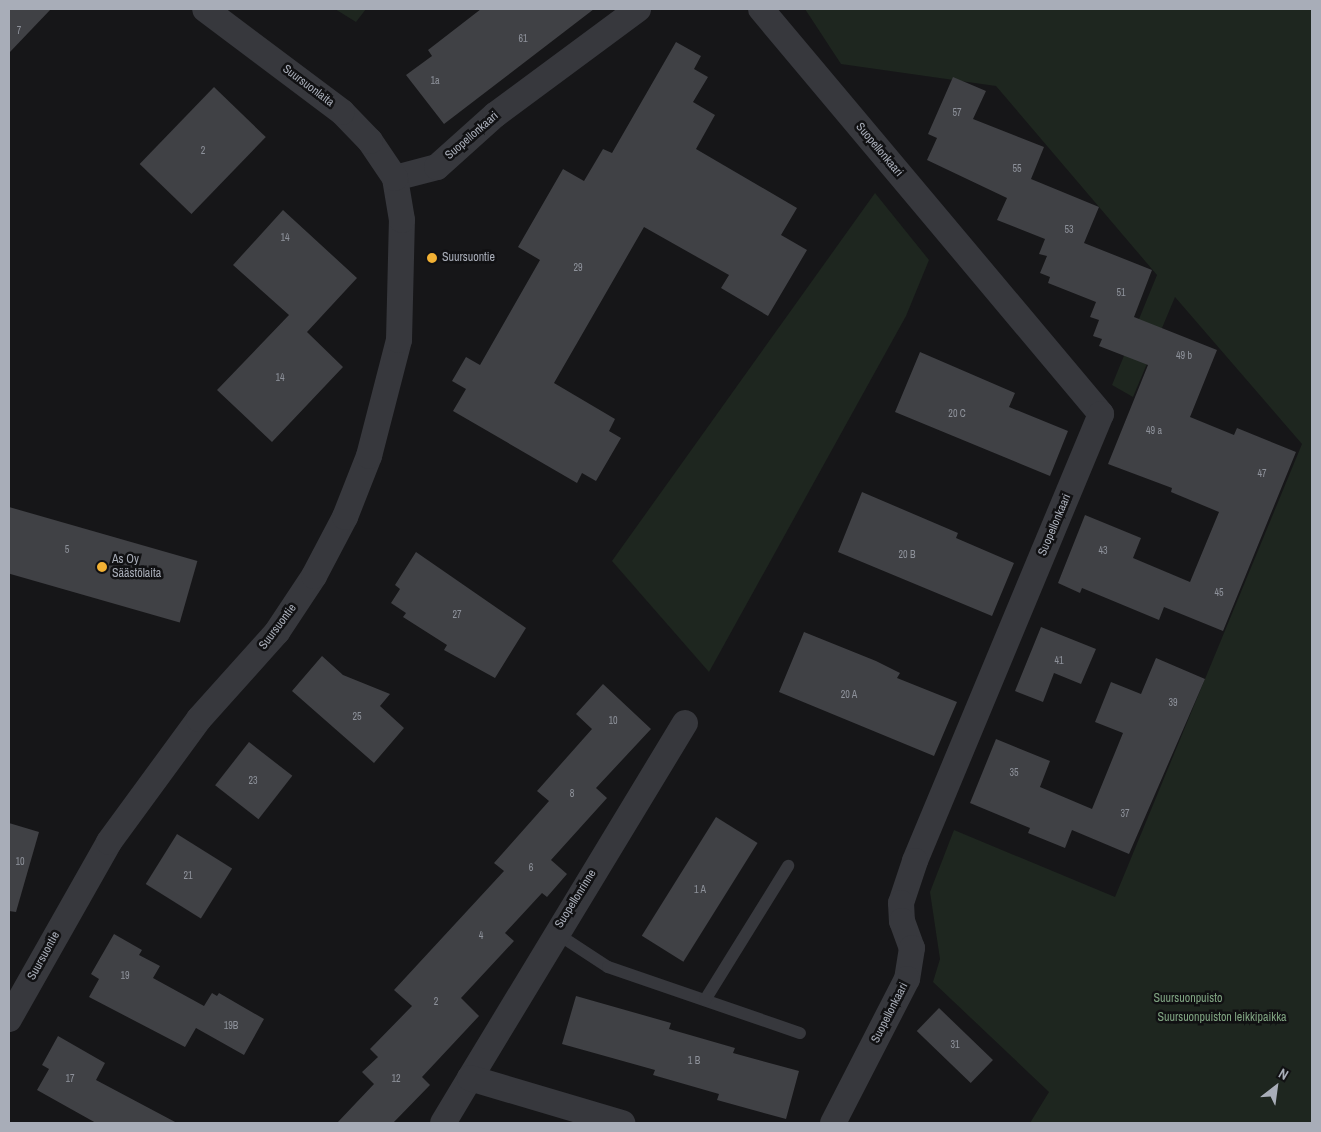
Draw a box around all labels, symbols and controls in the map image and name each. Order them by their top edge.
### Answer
house number: 7 [17,25,21,37]
house number: 61 [518,33,528,45]
street label: Suursuonlaita [279,62,337,110]
house number: 1a [430,75,440,87]
house number: 57 [952,107,962,119]
street label: Suopellonkaari [443,109,501,163]
street label: Suopellonkaari [852,120,906,180]
house number: 2 [201,145,205,157]
house number: 55 [1012,163,1022,175]
house number: 53 [1064,224,1074,236]
house number: 14 [280,232,290,244]
place label: Suursuontie [442,251,495,265]
marker: Suursuontie [426,252,438,264]
house number: 29 [573,262,583,274]
house number: 51 [1116,287,1126,299]
house number: 49 b [1176,350,1192,362]
house number: 14 [275,372,285,384]
house number: 20 C [948,408,966,420]
house number: 49 a [1146,425,1162,437]
house number: 47 [1257,468,1267,480]
street label: Suopellonkaari [1036,492,1074,558]
house number: 5 [65,544,69,556]
house number: 43 [1098,545,1108,557]
house number: 20 B [899,549,915,561]
place label: As Oy Säästölaita [112,553,161,581]
marker: As Oy Säästölaita [96,561,108,573]
house number: 45 [1214,587,1224,599]
street label: Suursuontie [256,601,300,653]
house number: 27 [452,609,462,621]
house number: 41 [1054,655,1064,667]
house number: 20 A [841,689,857,701]
house number: 39 [1168,697,1178,709]
house number: 25 [352,711,362,723]
house number: 10 [608,715,618,727]
house number: 35 [1009,767,1019,779]
house number: 23 [248,775,258,787]
house number: 8 [570,788,574,800]
house number: 37 [1120,808,1130,820]
house number: 10 [15,856,25,868]
house number: 6 [529,862,533,874]
street label: Suopellonrinne [552,867,600,931]
house number: 21 [183,870,193,882]
house number: 1 A [694,884,706,896]
street label: Suursuontie [25,929,63,983]
house number: 4 [479,930,483,942]
house number: 19 [120,970,130,982]
street label: Suopellonkaari [869,980,911,1046]
park label: Suursuonpuisto [1154,992,1222,1006]
house number: 2 [434,996,438,1008]
park label: Suursuonpuiston leikkipaikka [1157,1011,1287,1025]
house number: 19B [224,1020,238,1032]
house number: 31 [950,1039,960,1051]
house number: 1 B [688,1055,700,1067]
north arrow [1251,1062,1301,1112]
text: N [1275,1064,1292,1084]
house number: 17 [65,1073,75,1085]
house number: 12 [391,1073,401,1085]

